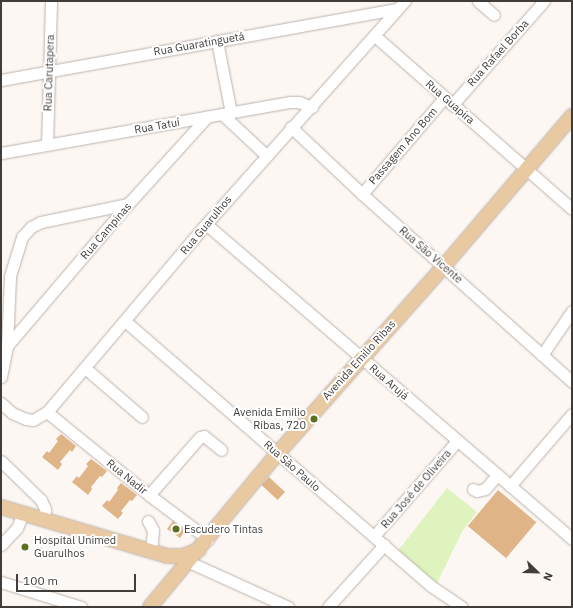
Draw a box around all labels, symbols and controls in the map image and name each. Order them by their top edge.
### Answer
street label: Rua Rafael Borba [465,17,531,89]
street label: Rua Guaratinguetá [153,30,245,58]
street label: Rua Carutapera [41,34,57,112]
street label: Rua Guapira [423,77,477,127]
street label: Passagem Ano Bom [366,105,440,187]
street label: Rua Tatuí [133,116,181,136]
street label: Rua Guarulhos [178,193,234,257]
street label: Rua Campinas [78,200,134,262]
street label: Rua São Vicente [397,224,465,286]
street label: Avenida Emilio Ribas [320,317,398,403]
street label: Rua Arujá [367,361,411,403]
place label: Avenida Emilio Ribas, 720 [233,406,306,432]
marker: Avenida Emilio Ribas, 720 [309,414,319,424]
street label: Rua São Paulo [261,438,323,494]
street label: Rua José de Oliveira [378,447,454,531]
street label: Rua Nadir [104,457,150,497]
place label: Escudero Tintas [184,522,263,536]
marker: Escudero Tintas [171,524,181,534]
place label: Hospital Unimed Guarulhos [34,534,116,560]
marker: Hospital Unimed Guarulhos [19,541,31,553]
north arrow [517,552,557,592]
scale bar [18,566,138,592]
text: N [540,570,556,583]
text: 100 m [23,573,58,588]

